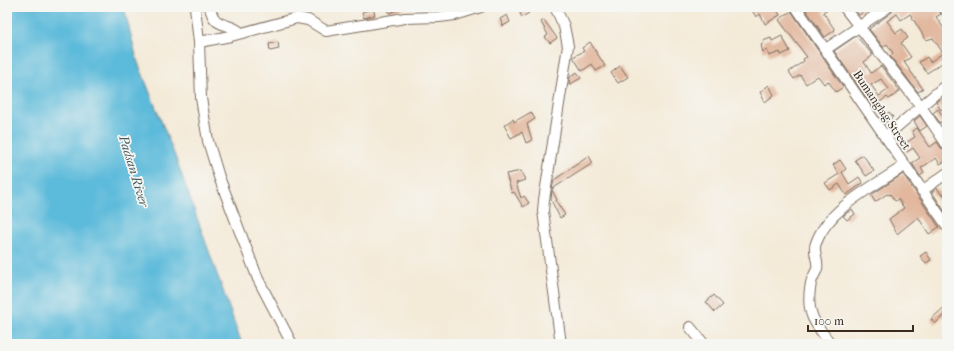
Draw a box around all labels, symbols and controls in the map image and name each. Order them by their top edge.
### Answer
street label: Bumanglag Street [850,68,914,153]
water label: Padsan River [116,133,152,210]
scale bar [808,307,913,333]
text: 100 m [814,314,844,328]

